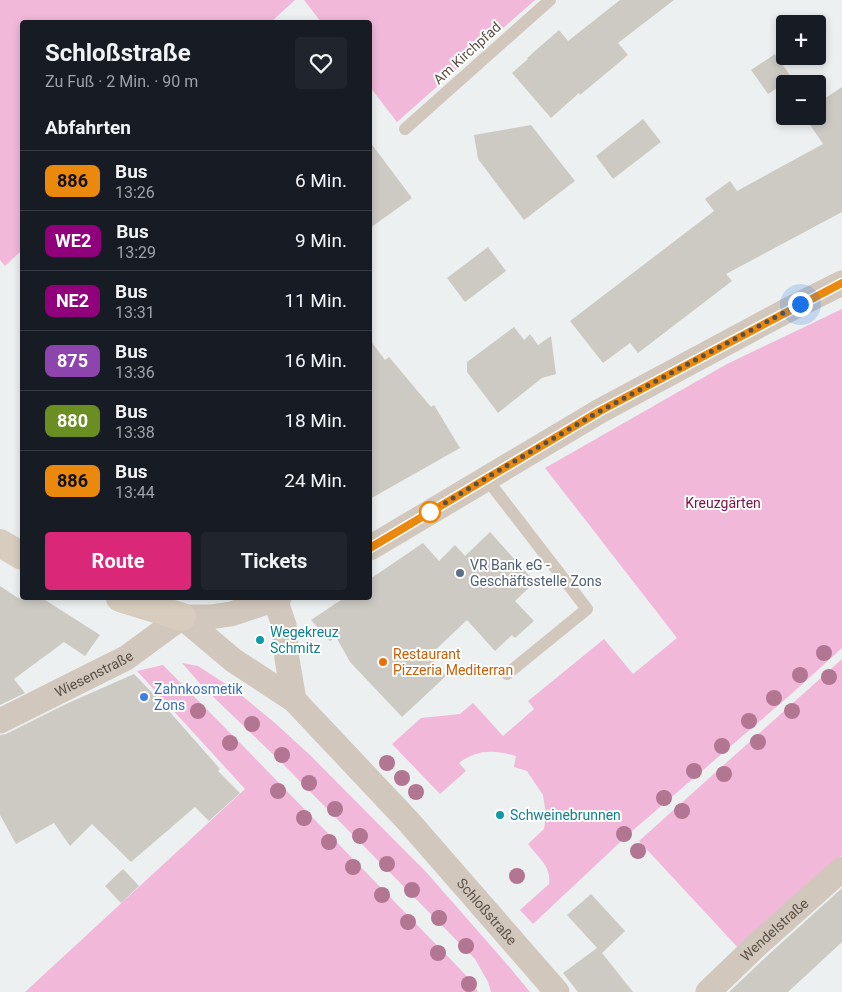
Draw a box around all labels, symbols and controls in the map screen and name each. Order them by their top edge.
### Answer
map controls [776,15,826,125]
button: + [776,15,826,65]
street label: Am Kirchpfad [430,19,504,87]
button: heart [295,37,347,89]
text: Schloßstraße [45,39,191,67]
text: Zu Fuß · 2 Min. · 90 m [45,72,198,91]
button: − [776,75,826,125]
text: Abfahrten [45,116,131,139]
text: Bus [115,160,148,183]
text: 6 Min. [295,169,347,192]
text: 886 [57,170,88,191]
text: 13:26 [115,183,155,202]
text: Bus [116,220,149,243]
text: 9 Min. [295,229,347,252]
text: WE2 [55,230,91,251]
text: 13:29 [116,243,156,262]
text: Bus [115,280,148,303]
text: 11 Min. [284,289,347,312]
text: NE2 [56,290,89,311]
your location [788,292,813,317]
text: 13:31 [115,303,155,322]
text: Bus [115,340,148,363]
text: 16 Min. [284,349,347,372]
text: 875 [57,350,88,371]
text: 13:36 [115,363,155,382]
text: Bus [115,400,148,423]
text: 18 Min. [284,409,347,432]
text: 880 [57,410,88,431]
text: 13:38 [115,423,155,442]
text: Bus [115,460,148,483]
text: 24 Min. [284,469,347,492]
text: 886 [57,470,88,491]
text: 13:44 [115,483,155,502]
park label: Kreuzgärten [685,495,761,511]
unlabelled marker [419,501,441,523]
button: Route [45,532,191,590]
button: Tickets [201,532,347,590]
place label: VR Bank eG - Geschäftsstelle Zons [470,557,602,589]
marker: VR Bank eG - Geschäftsstelle Zons [454,567,466,579]
place label: Wegekreuz Schmitz [270,624,339,656]
marker: Wegekreuz Schmitz [254,634,266,646]
place label: Restaurant Pizzeria Mediterran [393,646,513,678]
street label: Wiesenstraße [52,648,136,700]
marker: Restaurant Pizzeria Mediterran [377,656,389,668]
place label: Zahnkosmetik Zons [154,681,243,713]
marker: Zahnkosmetik Zons [138,691,150,703]
place label: Schweinebrunnen [510,807,621,823]
marker: Schweinebrunnen [494,809,506,821]
street label: Schloßstraße [454,875,520,948]
street label: Wendelstraße [737,895,812,964]

